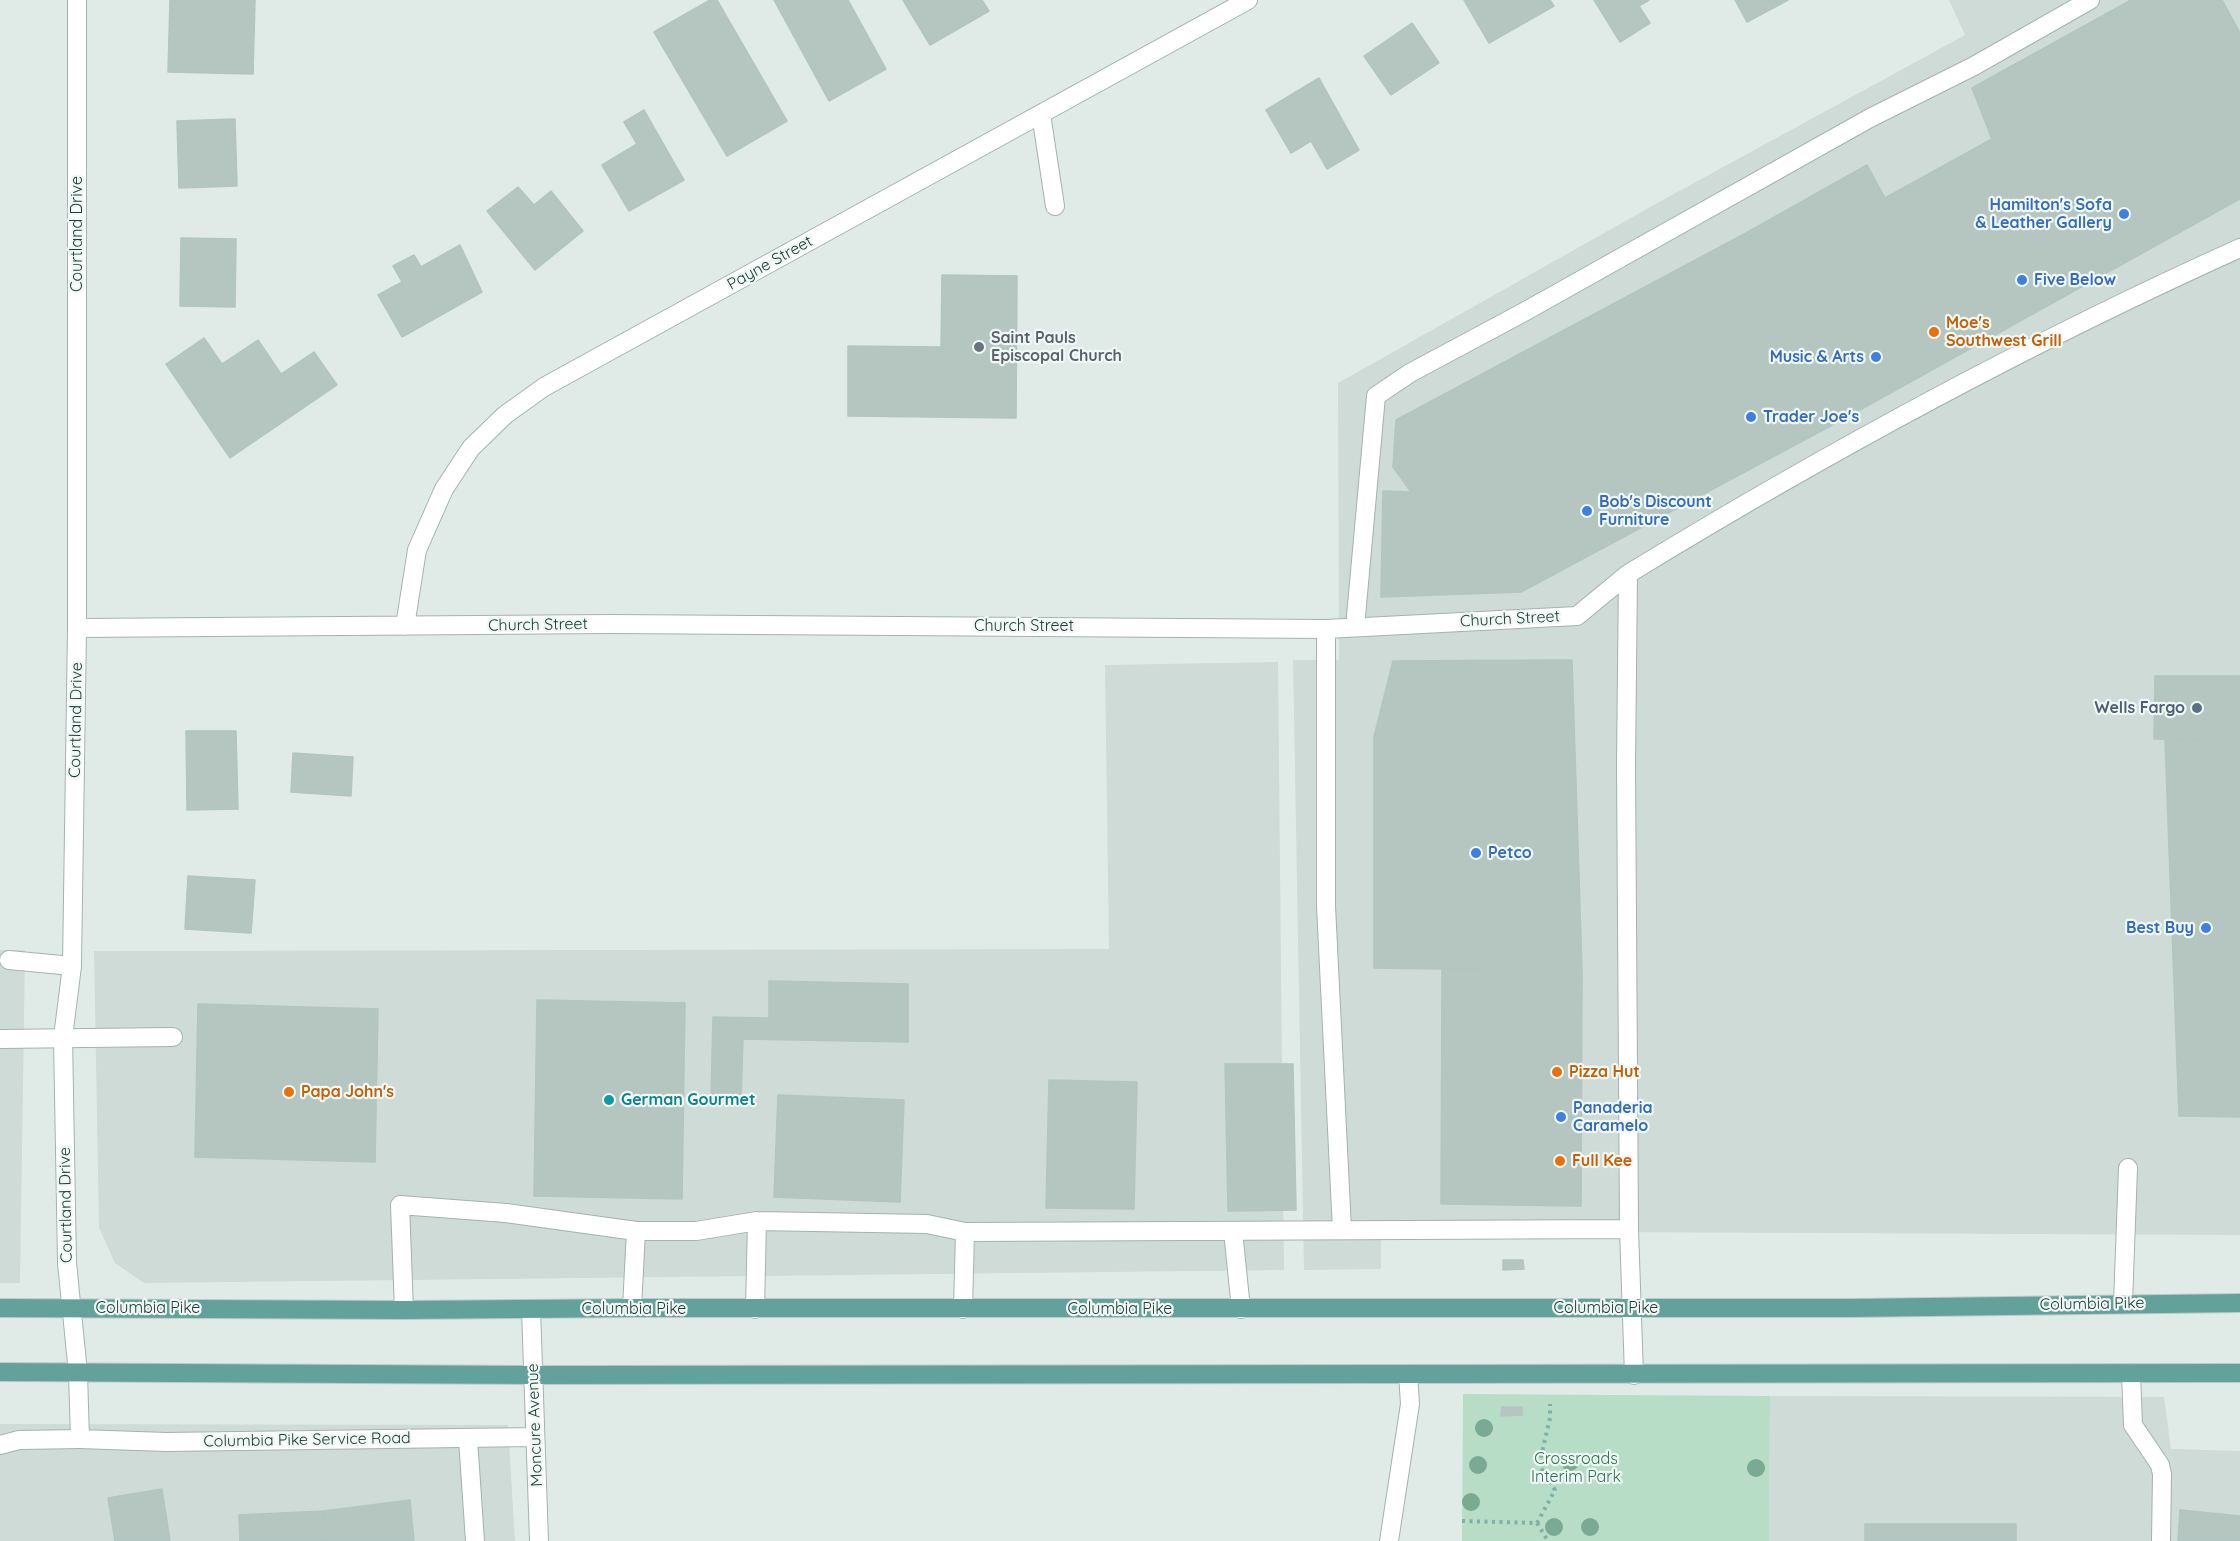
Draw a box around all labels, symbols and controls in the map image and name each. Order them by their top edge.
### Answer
street label: Courtland Drive [67,176,87,292]
place label: Hamilton's Sofa & Leather Gallery [1975,195,2112,233]
marker: Hamilton's Sofa & Leather Gallery [2117,207,2131,221]
street label: Payne Street [724,232,816,294]
place label: Five Below [2034,270,2116,290]
marker: Five Below [2015,273,2029,287]
place label: Moe's Southwest Grill [1946,313,2062,351]
marker: Moe's Southwest Grill [1927,325,1941,339]
place label: Saint Pauls Episcopal Church [991,328,1122,366]
marker: Saint Pauls Episcopal Church [972,340,986,354]
place label: Music & Arts [1770,347,1864,367]
marker: Music & Arts [1869,350,1883,364]
place label: Trader Joe's [1763,407,1859,427]
marker: Trader Joe's [1744,410,1758,424]
place label: Bob's Discount Furniture [1599,492,1712,530]
marker: Bob's Discount Furniture [1580,504,1594,518]
street label: Church Street [1460,607,1560,631]
street label: Church Street [488,615,588,635]
street label: Church Street [974,616,1074,636]
street label: Courtland Drive [65,662,87,778]
place label: Wells Fargo [2095,698,2185,718]
marker: Wells Fargo [2190,701,2204,715]
place label: Petco [1488,843,1532,863]
marker: Petco [1469,846,1483,860]
place label: Best Buy [2126,918,2194,938]
marker: Best Buy [2199,921,2213,935]
place label: Pizza Hut [1569,1062,1640,1082]
marker: Pizza Hut [1550,1065,1564,1079]
place label: Papa John's [301,1082,394,1102]
marker: Papa John's [282,1085,296,1099]
place label: German Gourmet [621,1090,756,1110]
marker: German Gourmet [602,1093,616,1107]
place label: Panaderia Caramelo [1573,1098,1652,1136]
marker: Panaderia Caramelo [1554,1110,1568,1124]
street label: Courtland Drive [55,1147,77,1263]
place label: Full Kee [1572,1151,1632,1171]
marker: Full Kee [1553,1154,1567,1168]
street label: Columbia Pike [2039,1293,2145,1315]
street label: Columbia Pike [96,1298,200,1318]
street label: Columbia Pike [1554,1298,1658,1318]
street label: Columbia Pike [582,1299,686,1319]
street label: Columbia Pike [1068,1299,1172,1319]
street label: Moncure Avenue [523,1363,547,1487]
street label: Columbia Pike Service Road [203,1429,411,1451]
park label: Crossroads Interim Park [1531,1449,1621,1487]

